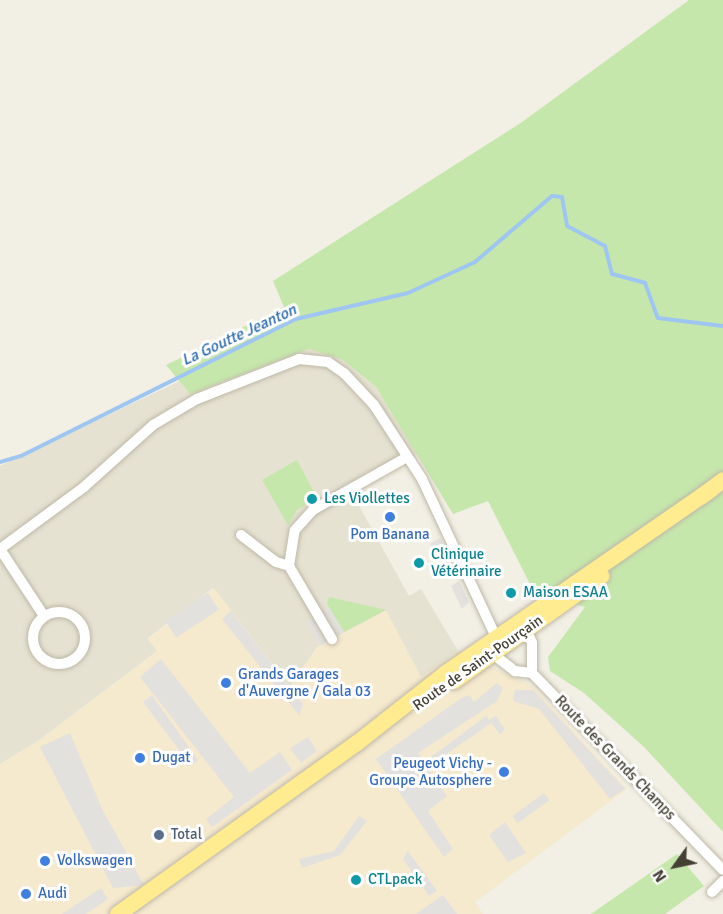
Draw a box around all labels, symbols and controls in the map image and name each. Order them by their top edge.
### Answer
water label: La Goutte Jeanton [179,300,299,370]
place label: Les Viollettes [324,490,410,508]
marker: Les Viollettes [305,492,319,506]
marker: Pom Banana [383,510,397,524]
place label: Pom Banana [350,526,430,544]
place label: Clinique Vétérinaire [431,545,501,580]
marker: Clinique Vétérinaire [412,556,426,570]
place label: Maison ESAA [523,584,608,602]
marker: Maison ESAA [504,586,518,600]
street label: Route de Saint-Pourçain [410,611,546,715]
place label: Grands Garages d'Auvergne / Gala 03 [238,665,371,700]
marker: Grands Garages d'Auvergne / Gala 03 [219,676,233,690]
street label: Route des Grands Champs [551,692,679,824]
place label: Dugat [152,749,191,767]
marker: Dugat [133,751,147,765]
place label: Peugeot Vichy - Groupe Autosphere [369,754,492,789]
marker: Peugeot Vichy - Groupe Autosphere [497,765,511,779]
place label: Total [171,826,202,844]
marker: Total [152,828,166,842]
north arrow [645,836,705,896]
place label: Volkswagen [57,852,133,870]
marker: Volkswagen [38,854,52,868]
text: N [648,866,671,886]
place label: CTLpack [368,871,422,889]
marker: CTLpack [349,873,363,887]
place label: Audi [38,885,67,903]
marker: Audi [19,887,33,901]

